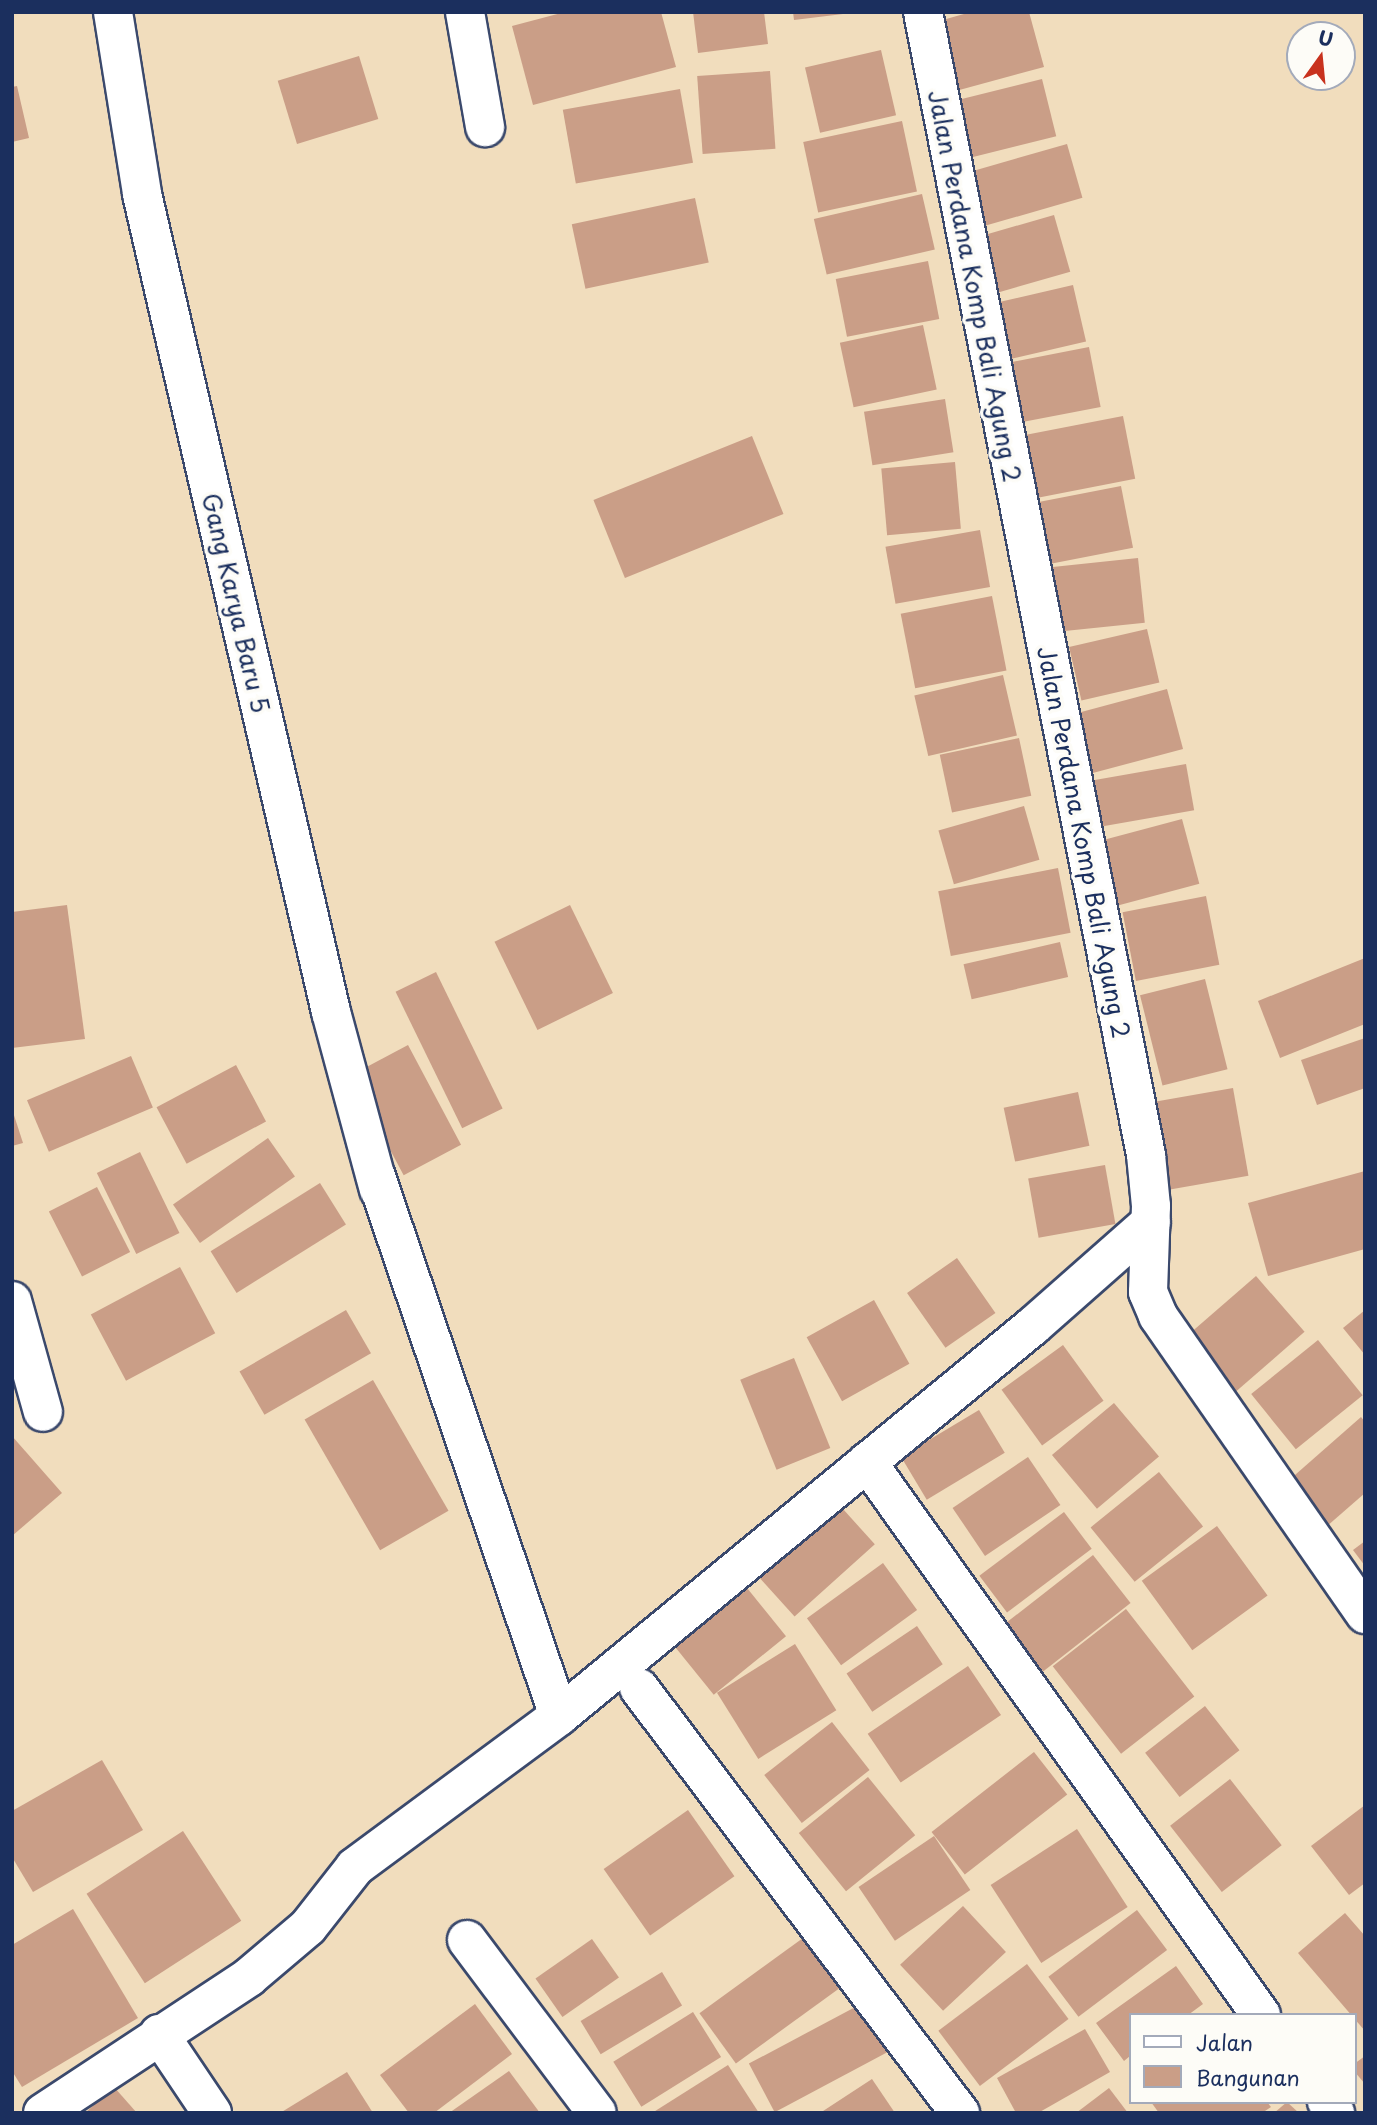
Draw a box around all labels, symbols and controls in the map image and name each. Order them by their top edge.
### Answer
north arrow [1286,21,1356,91]
text: U [1315,22,1337,53]
street label: Jalan Perdana Komp Bali Agung 2 [923,86,1027,486]
street label: Gang Karya Baru 5 [196,488,276,718]
street label: Jalan Perdana Komp Bali Agung 2 [1032,642,1136,1042]
legend [1128,2013,1356,2104]
text: Jalan [1196,2026,1253,2058]
text: Bangunan [1196,2061,1300,2093]

